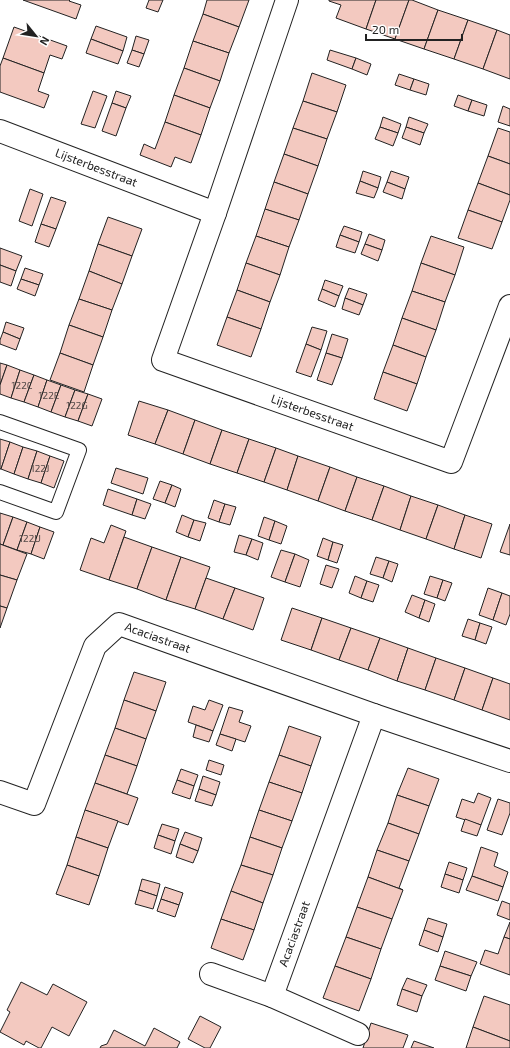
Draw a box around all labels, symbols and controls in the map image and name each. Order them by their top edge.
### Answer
north arrow [16,16,56,56]
scale bar [366,16,462,42]
text: 20 m [372,22,399,36]
text: N [37,35,53,48]
street label: Lijsterbesstraat [54,145,140,189]
house number: 122C [12,379,33,391]
house number: 122E [39,389,60,401]
street label: Lijsterbesstraat [269,391,356,433]
house number: 122G [66,399,88,411]
house number: 122J [31,462,49,474]
house number: 122U [19,532,41,544]
street label: Acaciastraat [123,619,193,655]
street label: Acaciastraat [275,899,312,968]

